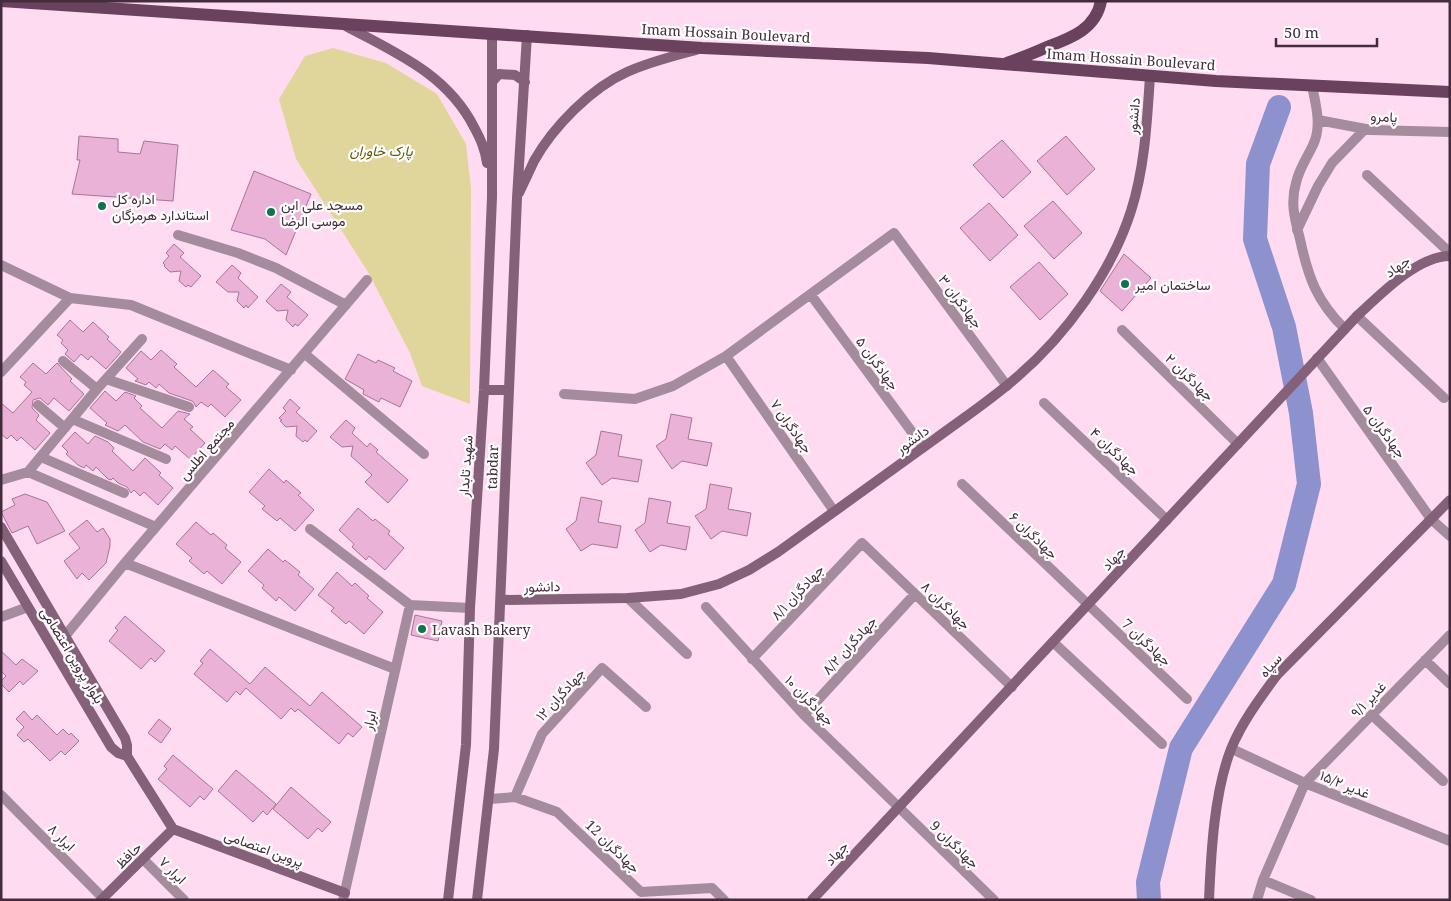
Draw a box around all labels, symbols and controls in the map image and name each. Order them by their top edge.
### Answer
scale bar [1276,15,1377,47]
street label: Imam Hossain Boulevard [641,19,811,47]
text: 50 m [1284,22,1319,42]
street label: Imam Hossain Boulevard [1046,44,1216,74]
street label: دانشور [1122,97,1144,136]
street label: پامرو [1370,106,1398,127]
park label: پارک خاوران [349,141,413,161]
place label: اداره کل استاندارد هرمزگان [112,189,209,224]
place label: مسجد علی ابن موسی الرضا [281,195,363,230]
marker: اداره کل استاندارد هرمزگان [96,200,108,212]
marker: مسجد علی ابن موسی الرضا [265,206,277,218]
street label: جهاد [1381,251,1413,281]
street label: جهادگران ۳ [935,270,987,332]
place label: ساختمان امیر [1134,275,1211,294]
marker: ساختمان امیر [1119,278,1131,290]
street label: جهادگران ۵ [852,332,904,394]
street label: جهادگران ۲ [1161,349,1219,405]
street label: جهادگران ۷ [766,395,818,457]
street label: جهادگران ۵ [1359,400,1411,462]
street label: مجتمع اطلس [174,414,240,485]
street label: دانشور [891,420,933,458]
street label: جهادگران ۴ [1086,423,1144,479]
street label: شهید تابدار [453,434,477,499]
street label: tabdar [482,444,502,490]
street label: جهادگران ۶ [1006,507,1062,563]
street label: جهاد [1097,542,1129,574]
street label: جهادگران ۸/۱ [766,560,828,624]
street label: دانشور [522,576,561,596]
street label: جهادگران ۸ [917,577,975,633]
street label: بلوار پروین اعتصامی [36,603,109,707]
street label: جهادگران ۸/۲ [817,611,881,679]
street label: جهادگران 7 [1118,614,1176,670]
place label: Lavash Bakery [432,620,530,639]
marker: Lavash Bakery [416,623,428,635]
street label: سپاه [1254,649,1287,682]
street label: جهادگران ۱۲ [531,664,589,724]
street label: جهادگران ۱۰ [781,671,839,729]
street label: غدیر ۹/۱ [1346,677,1390,721]
street label: ابرار [357,708,380,733]
street label: غدیر ۱۵/۲ [1317,765,1373,803]
street label: جهادگران 12 [581,815,645,877]
street label: جهادگران 9 [926,816,984,872]
street label: ابرار ۸ [44,819,80,855]
street label: پروین اعتصامی [221,825,306,872]
street label: جهاد [820,837,852,869]
street label: حافظ [111,838,145,872]
street label: ابرار ۷ [155,852,191,888]

